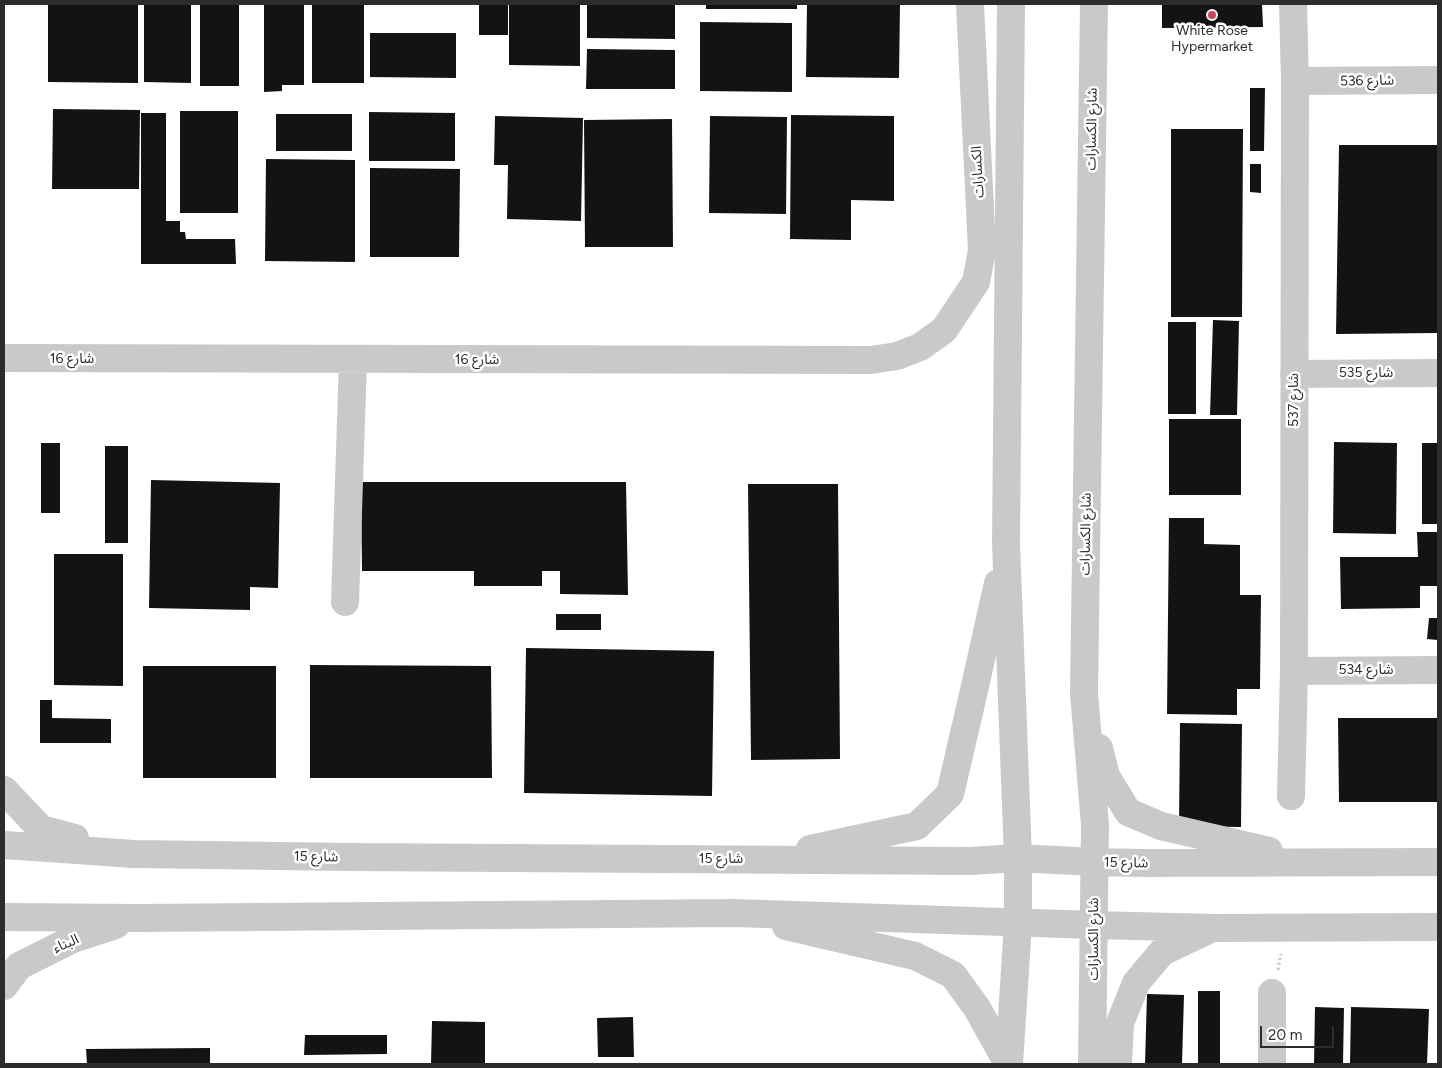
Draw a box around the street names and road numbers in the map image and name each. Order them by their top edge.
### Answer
street label: شارع 536 [1340,72,1394,90]
street label: شارع الكسارات [1083,87,1101,171]
street label: الكسارات [968,146,988,198]
street label: شارع 16 [50,351,94,367]
street label: شارع 16 [455,352,499,368]
street label: شارع 535 [1339,365,1393,381]
street label: شارع 537 [1286,373,1302,427]
street label: شارع الكسارات [1077,492,1095,576]
street label: شارع 534 [1338,662,1394,678]
street label: شارع 15 [294,848,338,866]
street label: شارع 15 [699,851,743,867]
street label: شارع 15 [1104,854,1148,872]
street label: شارع الكسارات [1086,898,1102,980]
street label: البناء [51,931,81,957]

